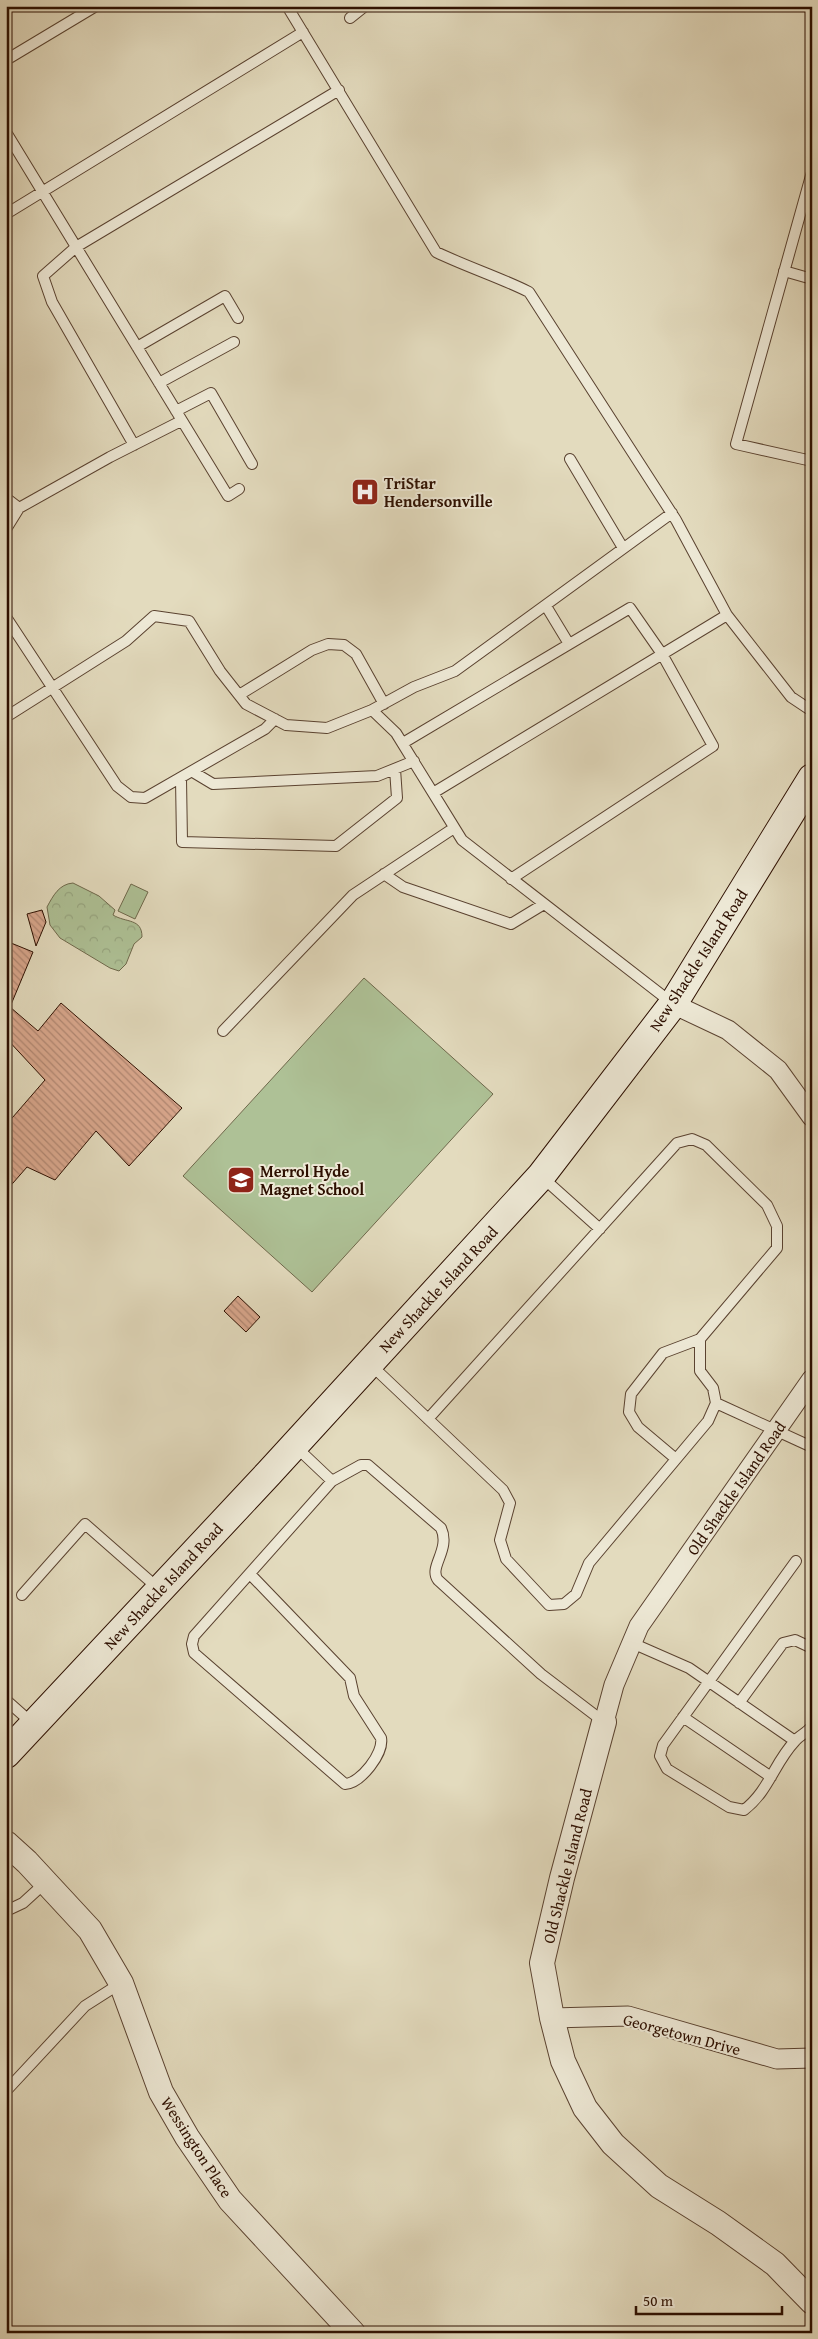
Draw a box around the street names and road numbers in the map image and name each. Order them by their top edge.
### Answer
street label: New Shackle Island Road [643,884,753,1036]
street label: New Shackle Island Road [373,1220,504,1358]
street label: Old Shackle Island Road [681,1416,792,1560]
street label: New Shackle Island Road [98,1517,229,1655]
street label: Old Shackle Island Road [536,1786,598,1946]
street label: Georgetown Drive [621,2007,743,2061]
street label: Wessington Place [155,2092,239,2202]

